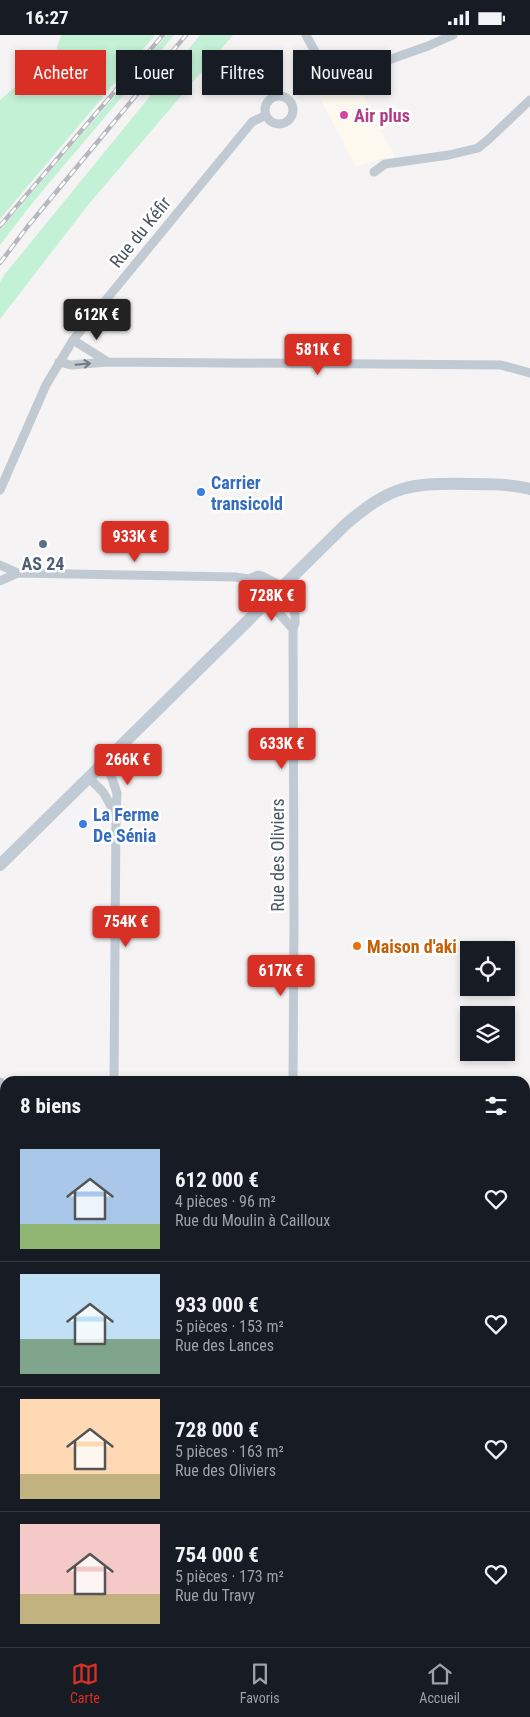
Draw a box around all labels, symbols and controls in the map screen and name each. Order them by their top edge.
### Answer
text: 16:27 [25,6,69,29]
chip: Acheter [15,50,106,95]
chip: Louer [116,50,192,95]
chip: Filtres [202,50,283,95]
chip: Nouveau [293,50,391,95]
place label: Air plus [354,105,410,126]
marker: Air plus [338,109,350,121]
street label: Rue du Kéfir [105,192,175,272]
pin: 612K € [56,299,138,341]
text: 612K € [75,305,119,324]
pin: 581K € [277,333,359,376]
text: 581K € [296,340,340,359]
one-way arrow [75,360,91,369]
place label: Carrier transicold [211,472,283,514]
marker: Carrier transicold [195,486,207,498]
pin: 933K € [94,521,176,563]
text: 933K € [113,527,157,546]
marker: AS 24 [37,538,49,550]
place label: AS 24 [22,553,64,574]
pin: 728K € [231,579,313,622]
text: 728K € [250,586,294,605]
pin: 633K € [241,727,323,770]
text: 633K € [260,734,304,753]
pin: 266K € [87,743,169,786]
text: 266K € [106,750,150,769]
street label: Rue des Oliviers [267,798,288,912]
place label: La Ferme De Sénia [93,804,160,846]
marker: La Ferme De Sénia [77,818,89,830]
pin: 754K € [85,905,167,948]
text: 754K € [104,912,148,931]
place label: Maison d'aki [367,936,457,957]
marker: Maison d'aki [351,940,363,952]
map controls [460,941,515,1061]
button: locate [460,941,515,996]
pin: 617K € [240,955,322,997]
text: 617K € [259,961,303,980]
button: layers [460,1006,515,1061]
icon: filters [482,1092,510,1120]
text: 8 biens [20,1094,81,1118]
text: 612 000 € [175,1168,259,1192]
icon: home [60,1169,120,1229]
icon: heart [482,1185,510,1213]
text: 4 pièces · 96 m² [175,1192,276,1211]
text: Rue du Moulin à Cailloux [175,1211,330,1230]
text: 933 000 € [175,1293,259,1317]
icon: home [60,1294,120,1354]
icon: heart [482,1310,510,1338]
text: 5 pièces · 153 m² [175,1317,284,1336]
text: Rue des Lances [175,1336,274,1355]
text: 728 000 € [175,1418,259,1442]
icon: home [60,1419,120,1479]
icon: heart [482,1435,510,1463]
text: 5 pièces · 163 m² [175,1442,284,1461]
text: Rue des Oliviers [175,1461,276,1480]
text: 754 000 € [175,1543,259,1567]
icon: home [60,1544,120,1604]
icon: heart [482,1560,510,1588]
text: 5 pièces · 173 m² [175,1567,284,1586]
text: Rue du Travy [175,1586,255,1605]
tab: Carte [70,1660,100,1706]
tab: Favoris [240,1660,280,1706]
tab: Accueil [419,1660,460,1706]

